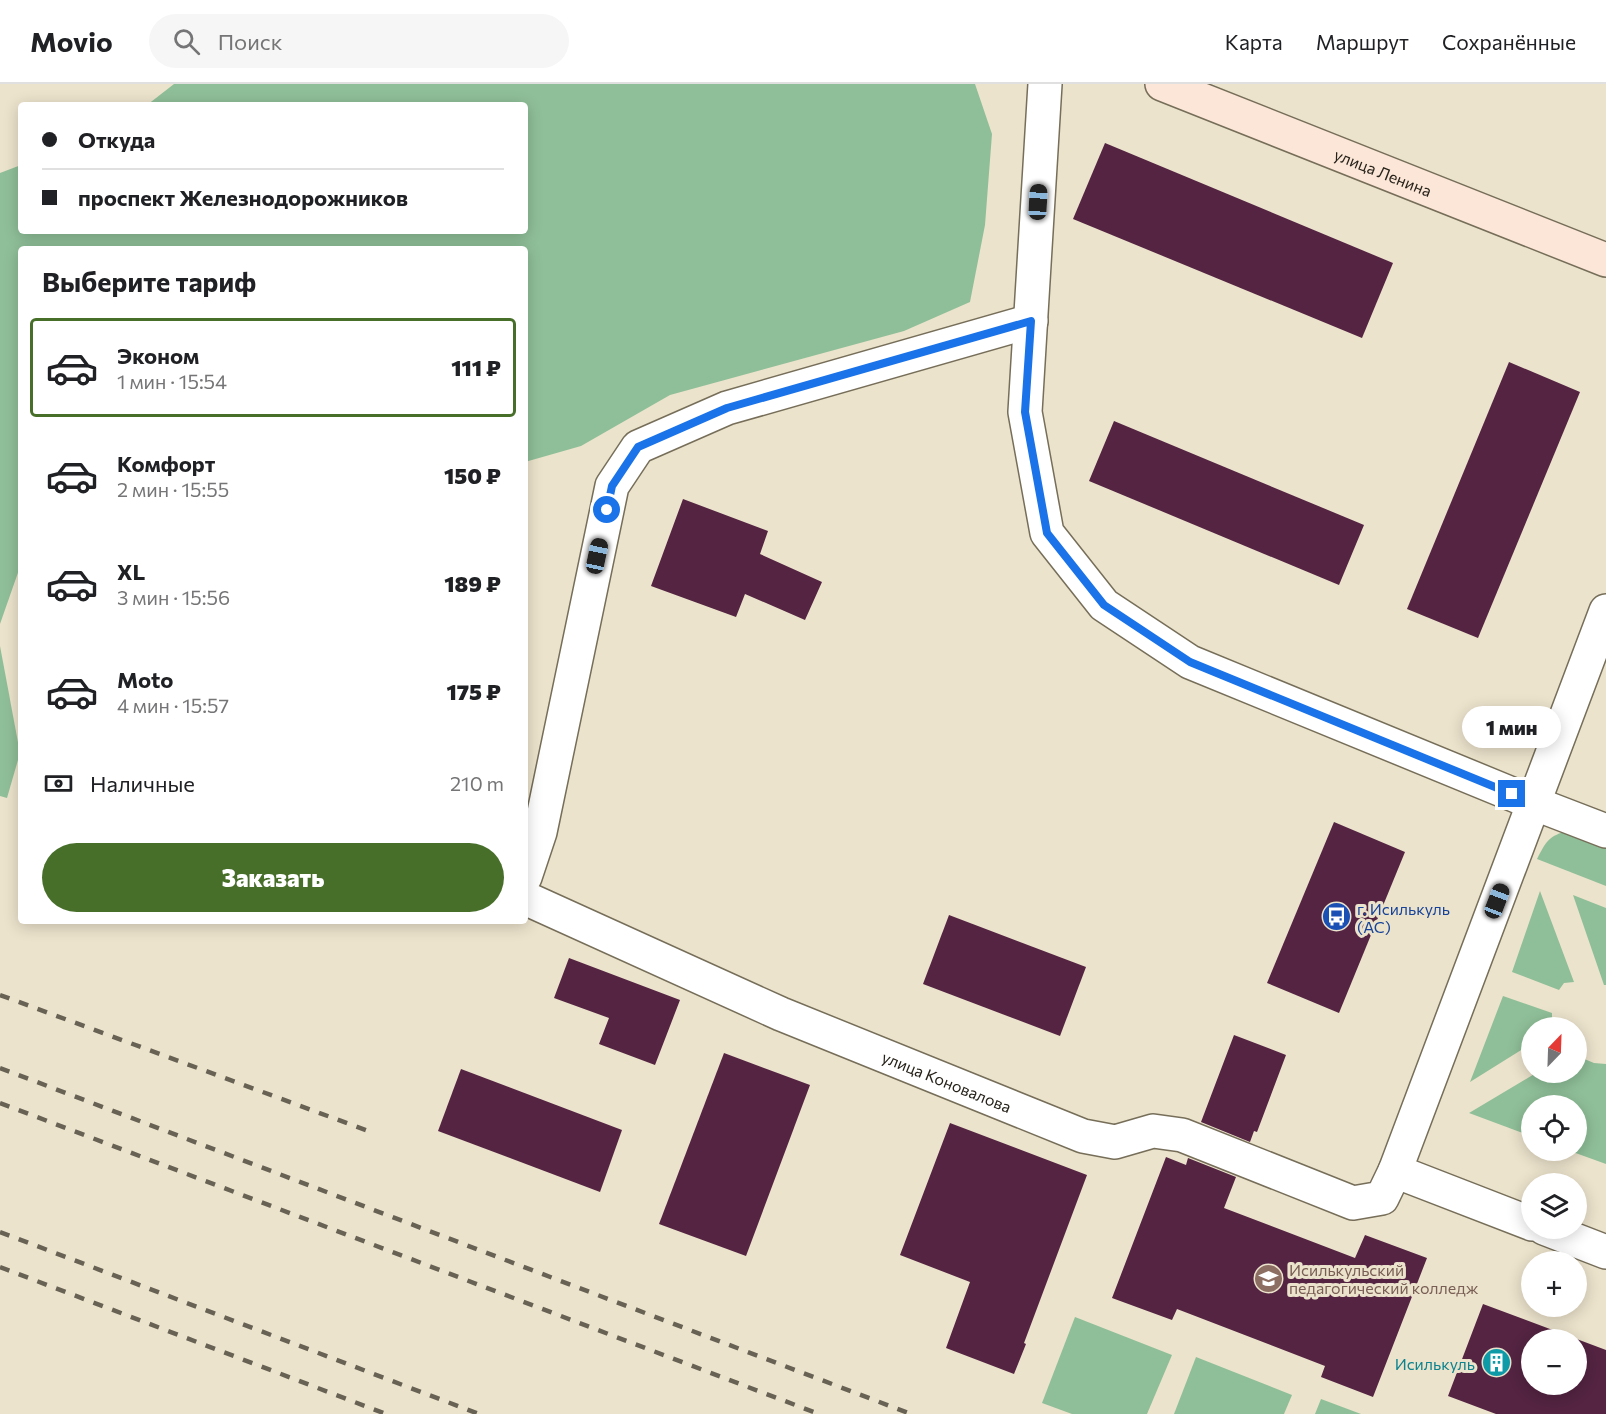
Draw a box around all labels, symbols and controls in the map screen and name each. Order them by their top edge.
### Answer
search box [149,14,569,68]
text: Movio [30,24,113,58]
icon: search [170,25,203,58]
text: Поиск [218,28,283,55]
text: Карта [1225,29,1283,54]
text: Маршрут [1316,29,1409,54]
text: Сохранённые [1442,29,1576,54]
text: Откуда [78,126,155,153]
street label: улица Ленина [1332,144,1435,200]
text: проспект Железнодорожников [78,184,408,211]
car [1028,184,1048,220]
text: Выберите тариф [42,265,256,298]
icon: car [45,341,99,395]
text: Эконом [117,342,199,369]
text: 111 ₽ [451,354,501,381]
text: 1 мин · 15:54 [117,369,227,393]
icon: car [45,449,99,503]
text: Комфорт [117,450,215,477]
text: 150 ₽ [444,462,501,489]
text: 2 мин · 15:55 [117,477,229,501]
route start [593,496,620,523]
car [584,537,610,575]
icon: car [45,557,99,611]
text: XL [117,558,145,585]
text: 189 ₽ [444,570,501,597]
text: 3 мин · 15:56 [117,585,230,609]
icon: car [45,665,99,719]
text: Moto [117,666,173,693]
text: 175 ₽ [447,678,501,705]
text: 4 мин · 15:57 [117,693,229,717]
callout: 1 мин [1462,707,1562,749]
text: 1 мин [1486,715,1537,739]
icon: cash [42,767,75,800]
text: Наличные [90,770,195,797]
text: 210 m [450,771,504,795]
route end [1498,780,1525,807]
button: Заказать [42,843,504,912]
car [1482,881,1512,921]
place label: г. Исилькуль (АС) [1357,899,1450,936]
bus stop icon: г. Исилькуль (АС) [1320,901,1352,933]
north arrow [1521,1017,1587,1083]
map controls [1521,1017,1587,1395]
street label: улица Коновалова [880,1046,1014,1116]
button: locate [1521,1095,1587,1161]
button: layers [1521,1173,1587,1239]
button: + [1521,1251,1587,1317]
place label: Исилькульский педагогический колледж [1289,1260,1479,1297]
school or university icon: Исилькульский педагогический колледж [1252,1262,1284,1294]
button: − [1521,1329,1587,1395]
building icon: Исилькуль [1480,1347,1512,1379]
place label: Исилькуль [1395,1354,1475,1373]

